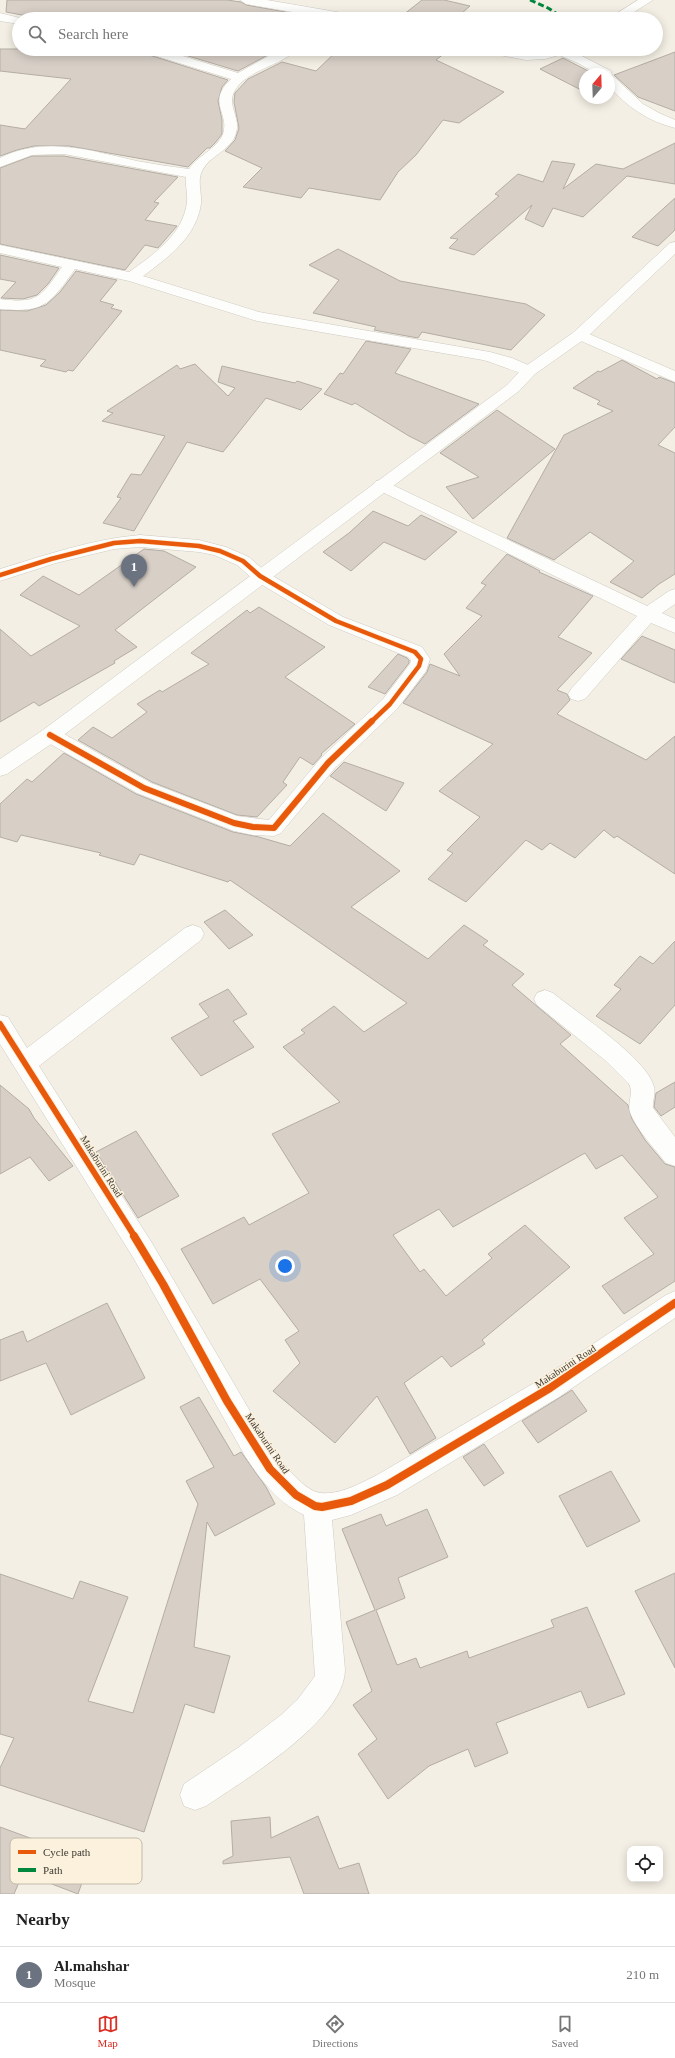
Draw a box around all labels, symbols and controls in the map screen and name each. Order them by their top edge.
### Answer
search box [12,12,663,56]
icon: search [26,23,48,45]
text: Search here [58,26,128,42]
north arrow [579,68,615,104]
pin: 1 [121,554,147,587]
street label: Makaburini Road [78,1134,125,1199]
your location [275,1256,295,1276]
street label: Makaburini Road [533,1343,598,1390]
street label: Makaburini Road [243,1411,292,1475]
legend [10,1838,142,1884]
text: Cycle path [43,1846,91,1858]
map controls [627,1846,663,1882]
button: locate [627,1846,663,1882]
text: Path [43,1864,63,1876]
text: Nearby [16,1910,70,1929]
text: Al.mahshar [54,1958,129,1974]
text: 1 [26,1967,32,1982]
text: 210 m [626,1967,659,1982]
text: Mosque [54,1975,96,1990]
tab: Map [97,2013,119,2049]
tab: Directions [312,2013,358,2049]
tab: Saved [551,2013,578,2049]

